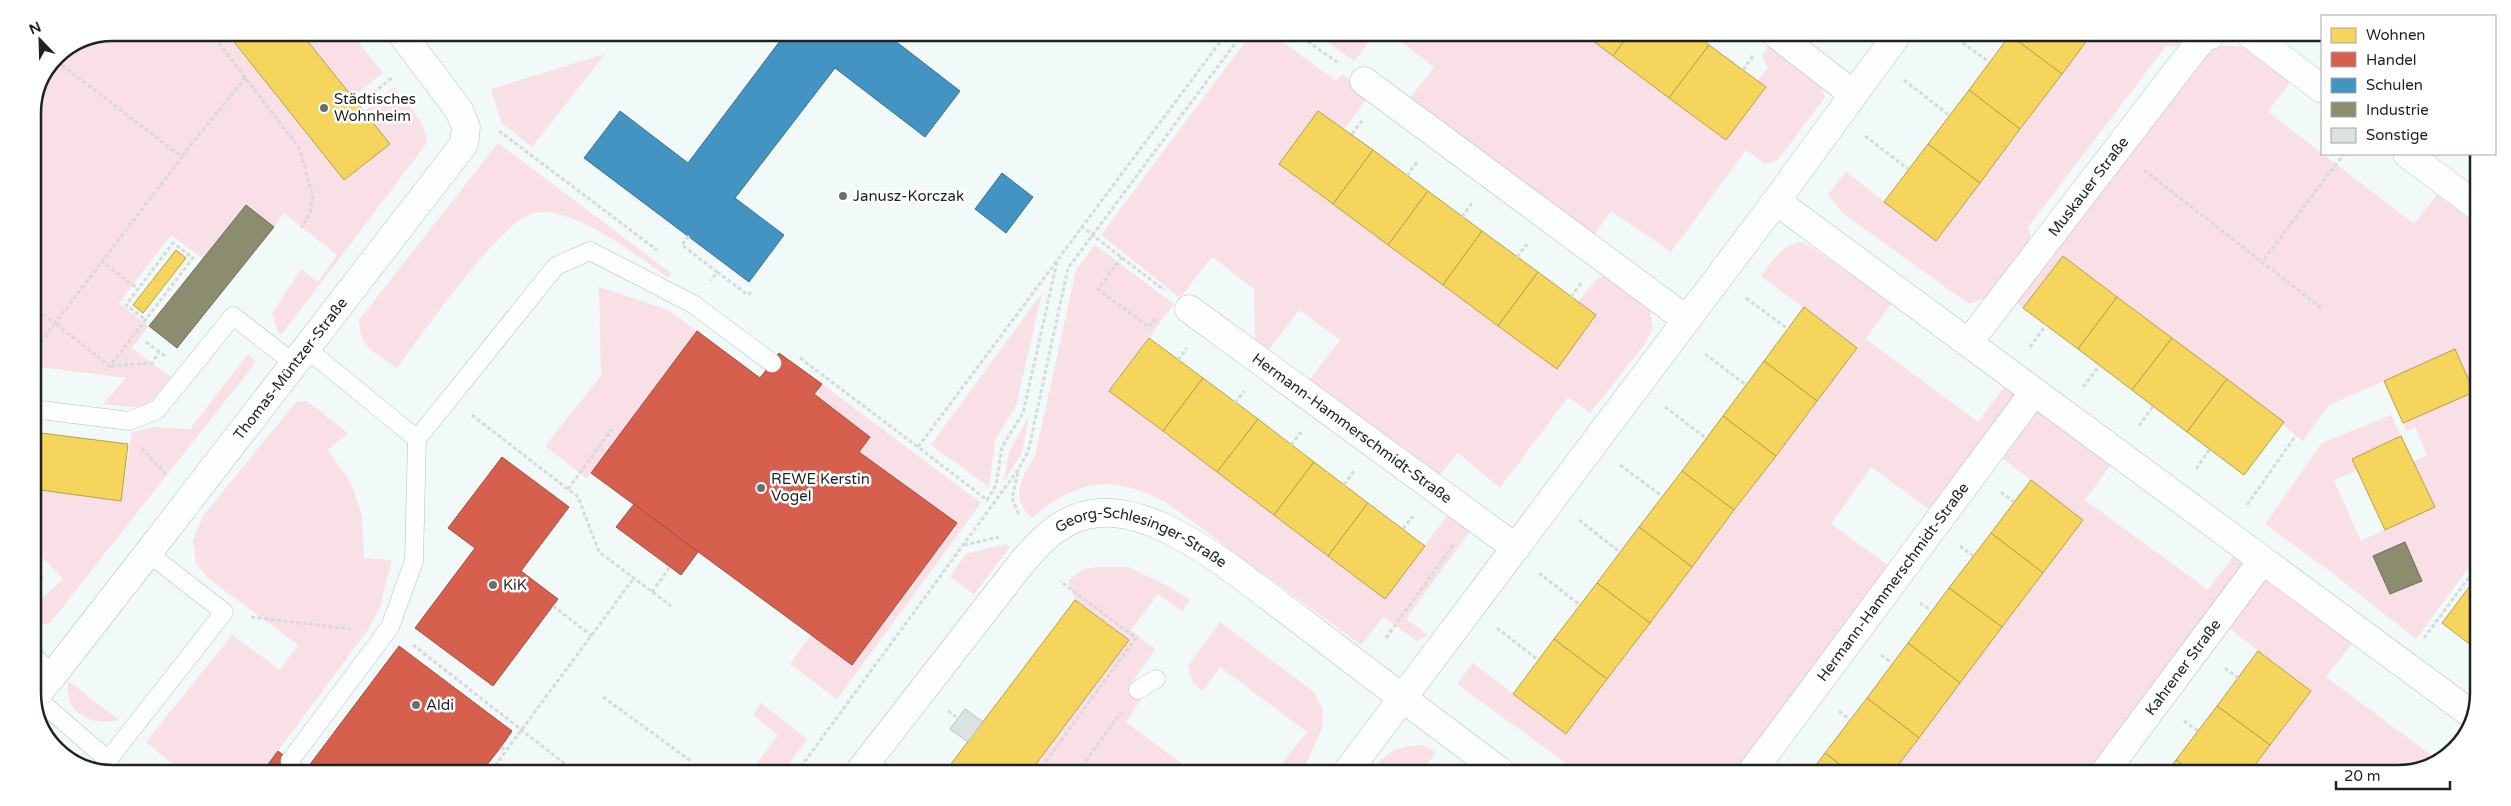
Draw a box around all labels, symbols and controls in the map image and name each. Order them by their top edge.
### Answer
north arrow [15,15,65,65]
legend [2321,15,2496,155]
text: N [27,18,44,39]
text: Wohnen [2366,26,2426,44]
text: Handel [2366,51,2417,69]
text: Schulen [2366,76,2423,94]
place label: Städtisches Wohnheim [334,90,416,125]
text: Industrie [2366,101,2429,119]
marker: Städtisches Wohnheim [318,102,330,114]
text: Sonstige [2366,126,2428,144]
street label: Muskauer Straße [2044,133,2132,240]
place label: Janusz-Korczak [853,187,964,205]
marker: Janusz-Korczak [837,190,849,202]
street label: Thomas-Müntzer-Straße [230,294,351,443]
street label: Hermann-Hammerschmidt-Straße [1249,349,1455,507]
place label: REWE Kerstin Vogel [771,470,870,505]
street label: Hermann-Hammerschmidt-Straße [1813,479,1973,685]
marker: REWE Kerstin Vogel [755,482,767,494]
street label: Georg-Schlesinger-Straße [1052,504,1230,571]
place label: KiK [503,576,527,594]
marker: KiK [487,579,499,591]
street label: Kahrener Straße [2141,616,2225,719]
place label: Aldi [426,696,454,714]
marker: Aldi [410,699,422,711]
scale bar [2336,758,2450,790]
text: 20 m [2344,767,2381,785]

